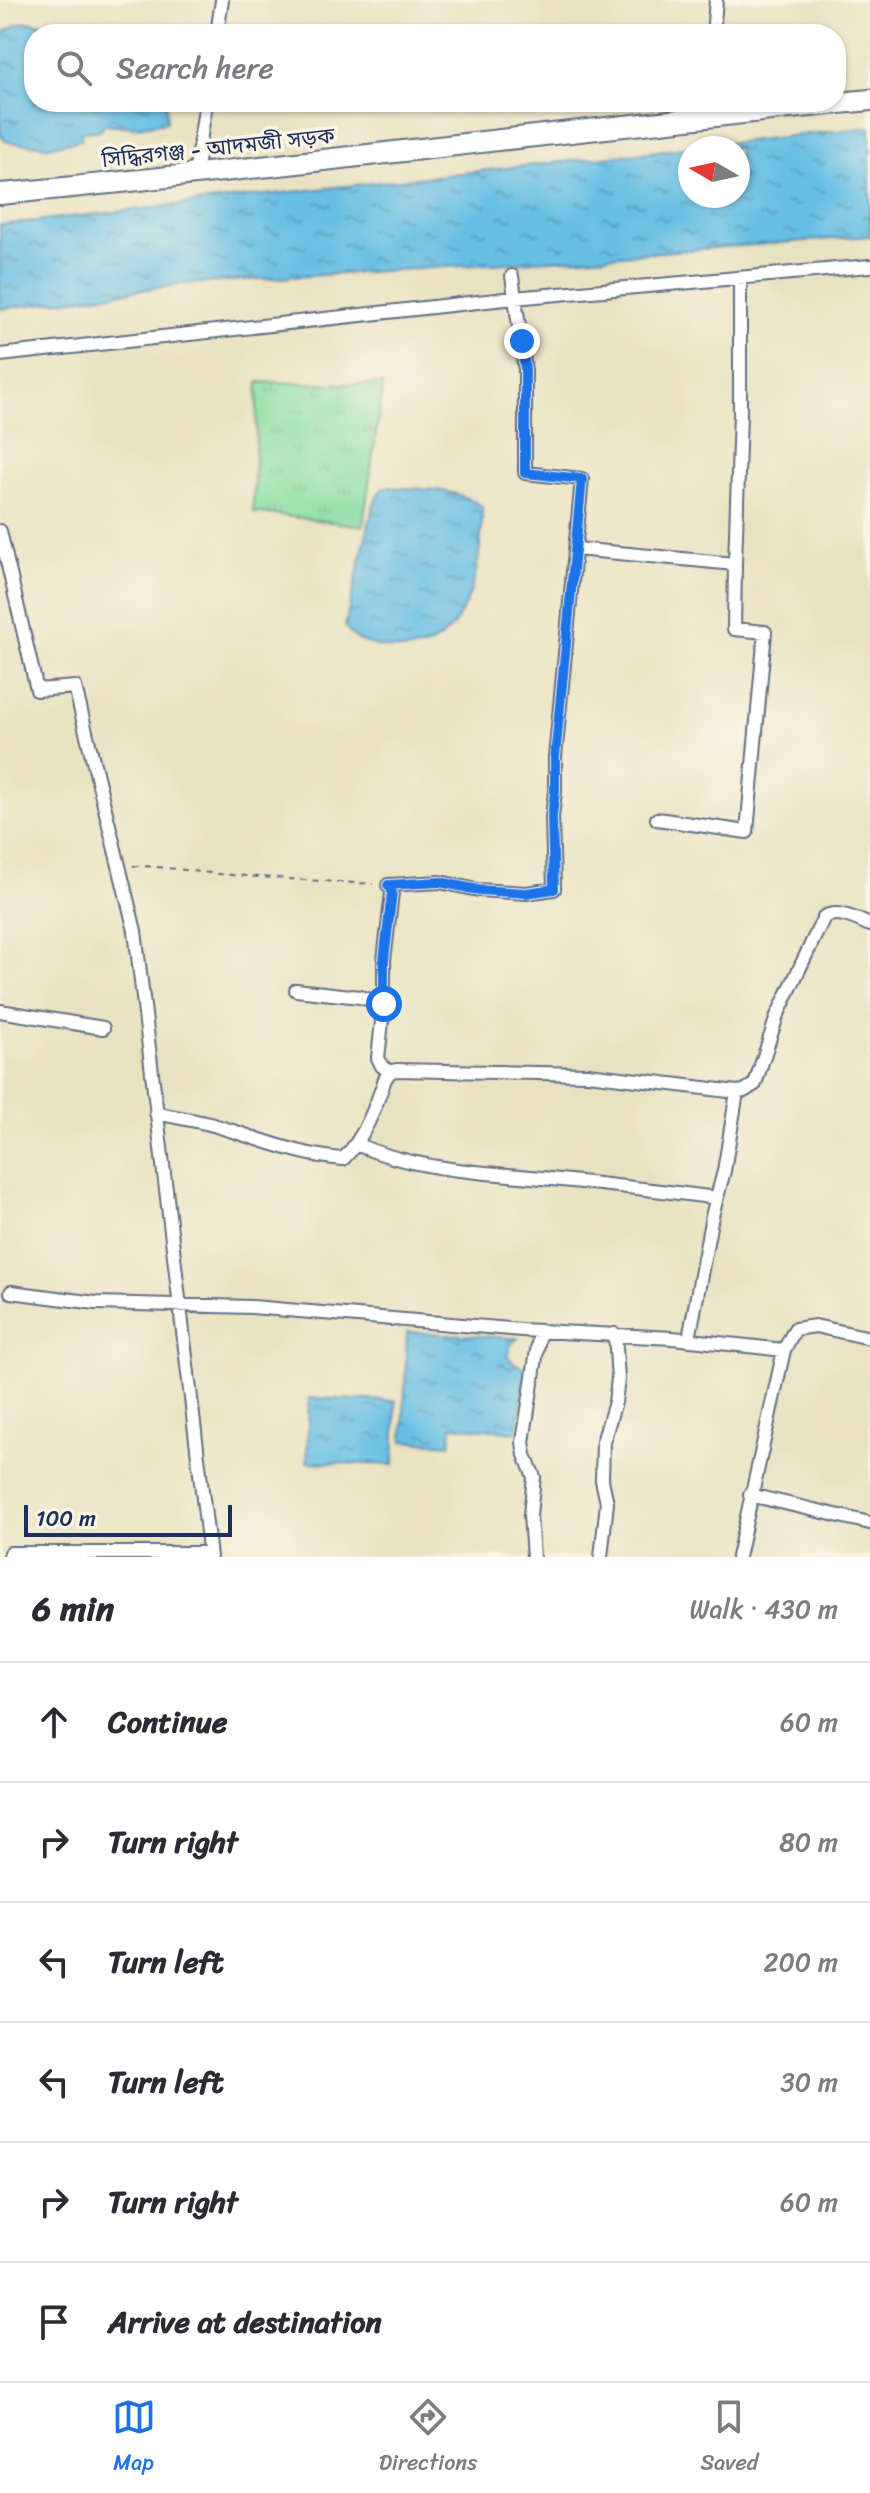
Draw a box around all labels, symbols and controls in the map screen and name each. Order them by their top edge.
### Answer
search box [24,24,846,112]
text: Search here [116,41,274,95]
icon: search [52,46,96,90]
street label: সিদ্ধিরগঞ্জ - আদমজী সড়ক [99,116,337,179]
north arrow [678,136,750,208]
route end [504,323,540,359]
route start [366,986,402,1022]
text: 100 m [36,1499,96,1538]
scale bar [24,1501,232,1537]
text: 6 min [32,1579,114,1639]
text: Walk · 430 m [690,1586,838,1632]
text: Continue [108,1695,227,1749]
text: 60 m [780,1699,838,1745]
icon: ahead [32,1700,76,1744]
text: Turn right [108,1815,238,1869]
text: 80 m [779,1819,838,1865]
icon: right [32,1820,76,1864]
text: Turn left [108,1935,224,1989]
text: 200 m [763,1939,838,1985]
icon: left [32,1940,76,1984]
text: Turn left [108,2055,224,2109]
text: 30 m [781,2059,838,2105]
icon: left [32,2060,76,2104]
text: Turn right [108,2175,238,2229]
text: 60 m [780,2179,838,2225]
icon: right [32,2180,76,2224]
text: Arrive at destination [108,2295,382,2349]
icon: arrive [32,2300,76,2344]
tab: Map [112,2395,156,2482]
tab: Directions [379,2395,477,2482]
tab: Saved [700,2395,758,2482]

